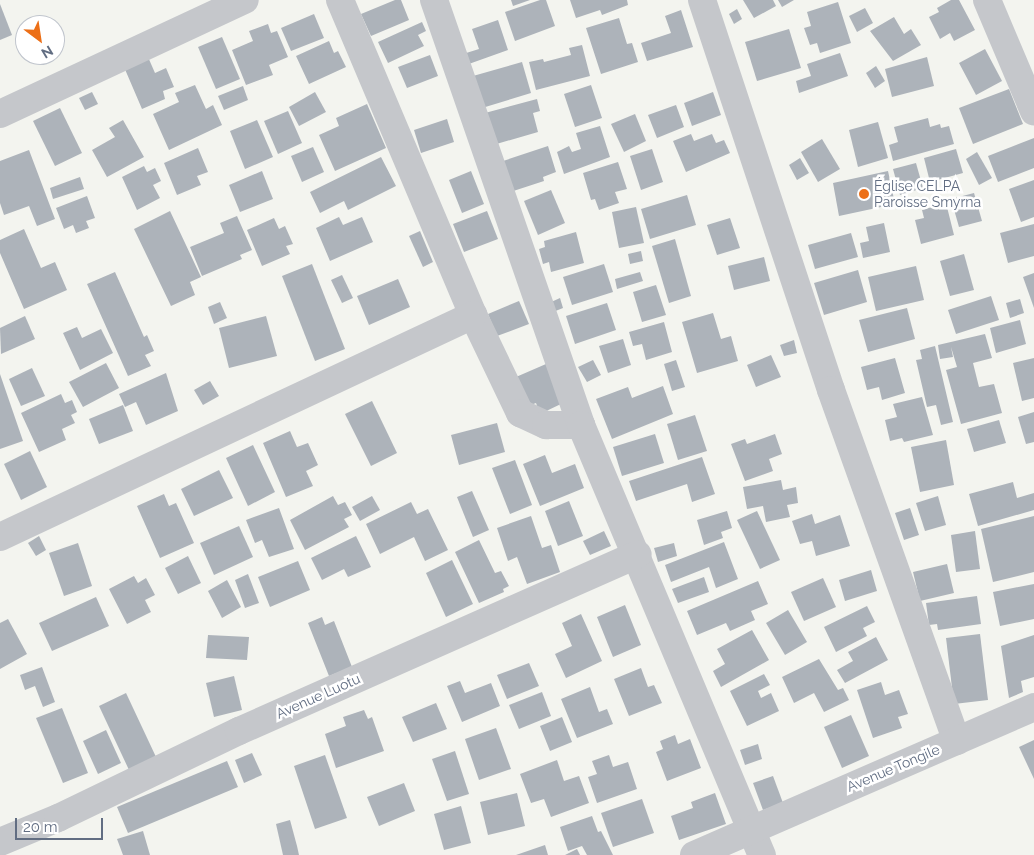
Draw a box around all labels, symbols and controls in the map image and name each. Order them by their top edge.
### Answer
north arrow [15,15,65,65]
text: N [39,42,56,62]
place label: Église CELPA Paroisse Smyrna [874,178,981,210]
marker: Église CELPA Paroisse Smyrna [858,188,870,200]
street label: Avenue Luotu [273,670,363,722]
street label: Avenue Tongile [844,741,942,795]
scale bar [18,808,105,840]
text: 20 m [23,818,58,836]

